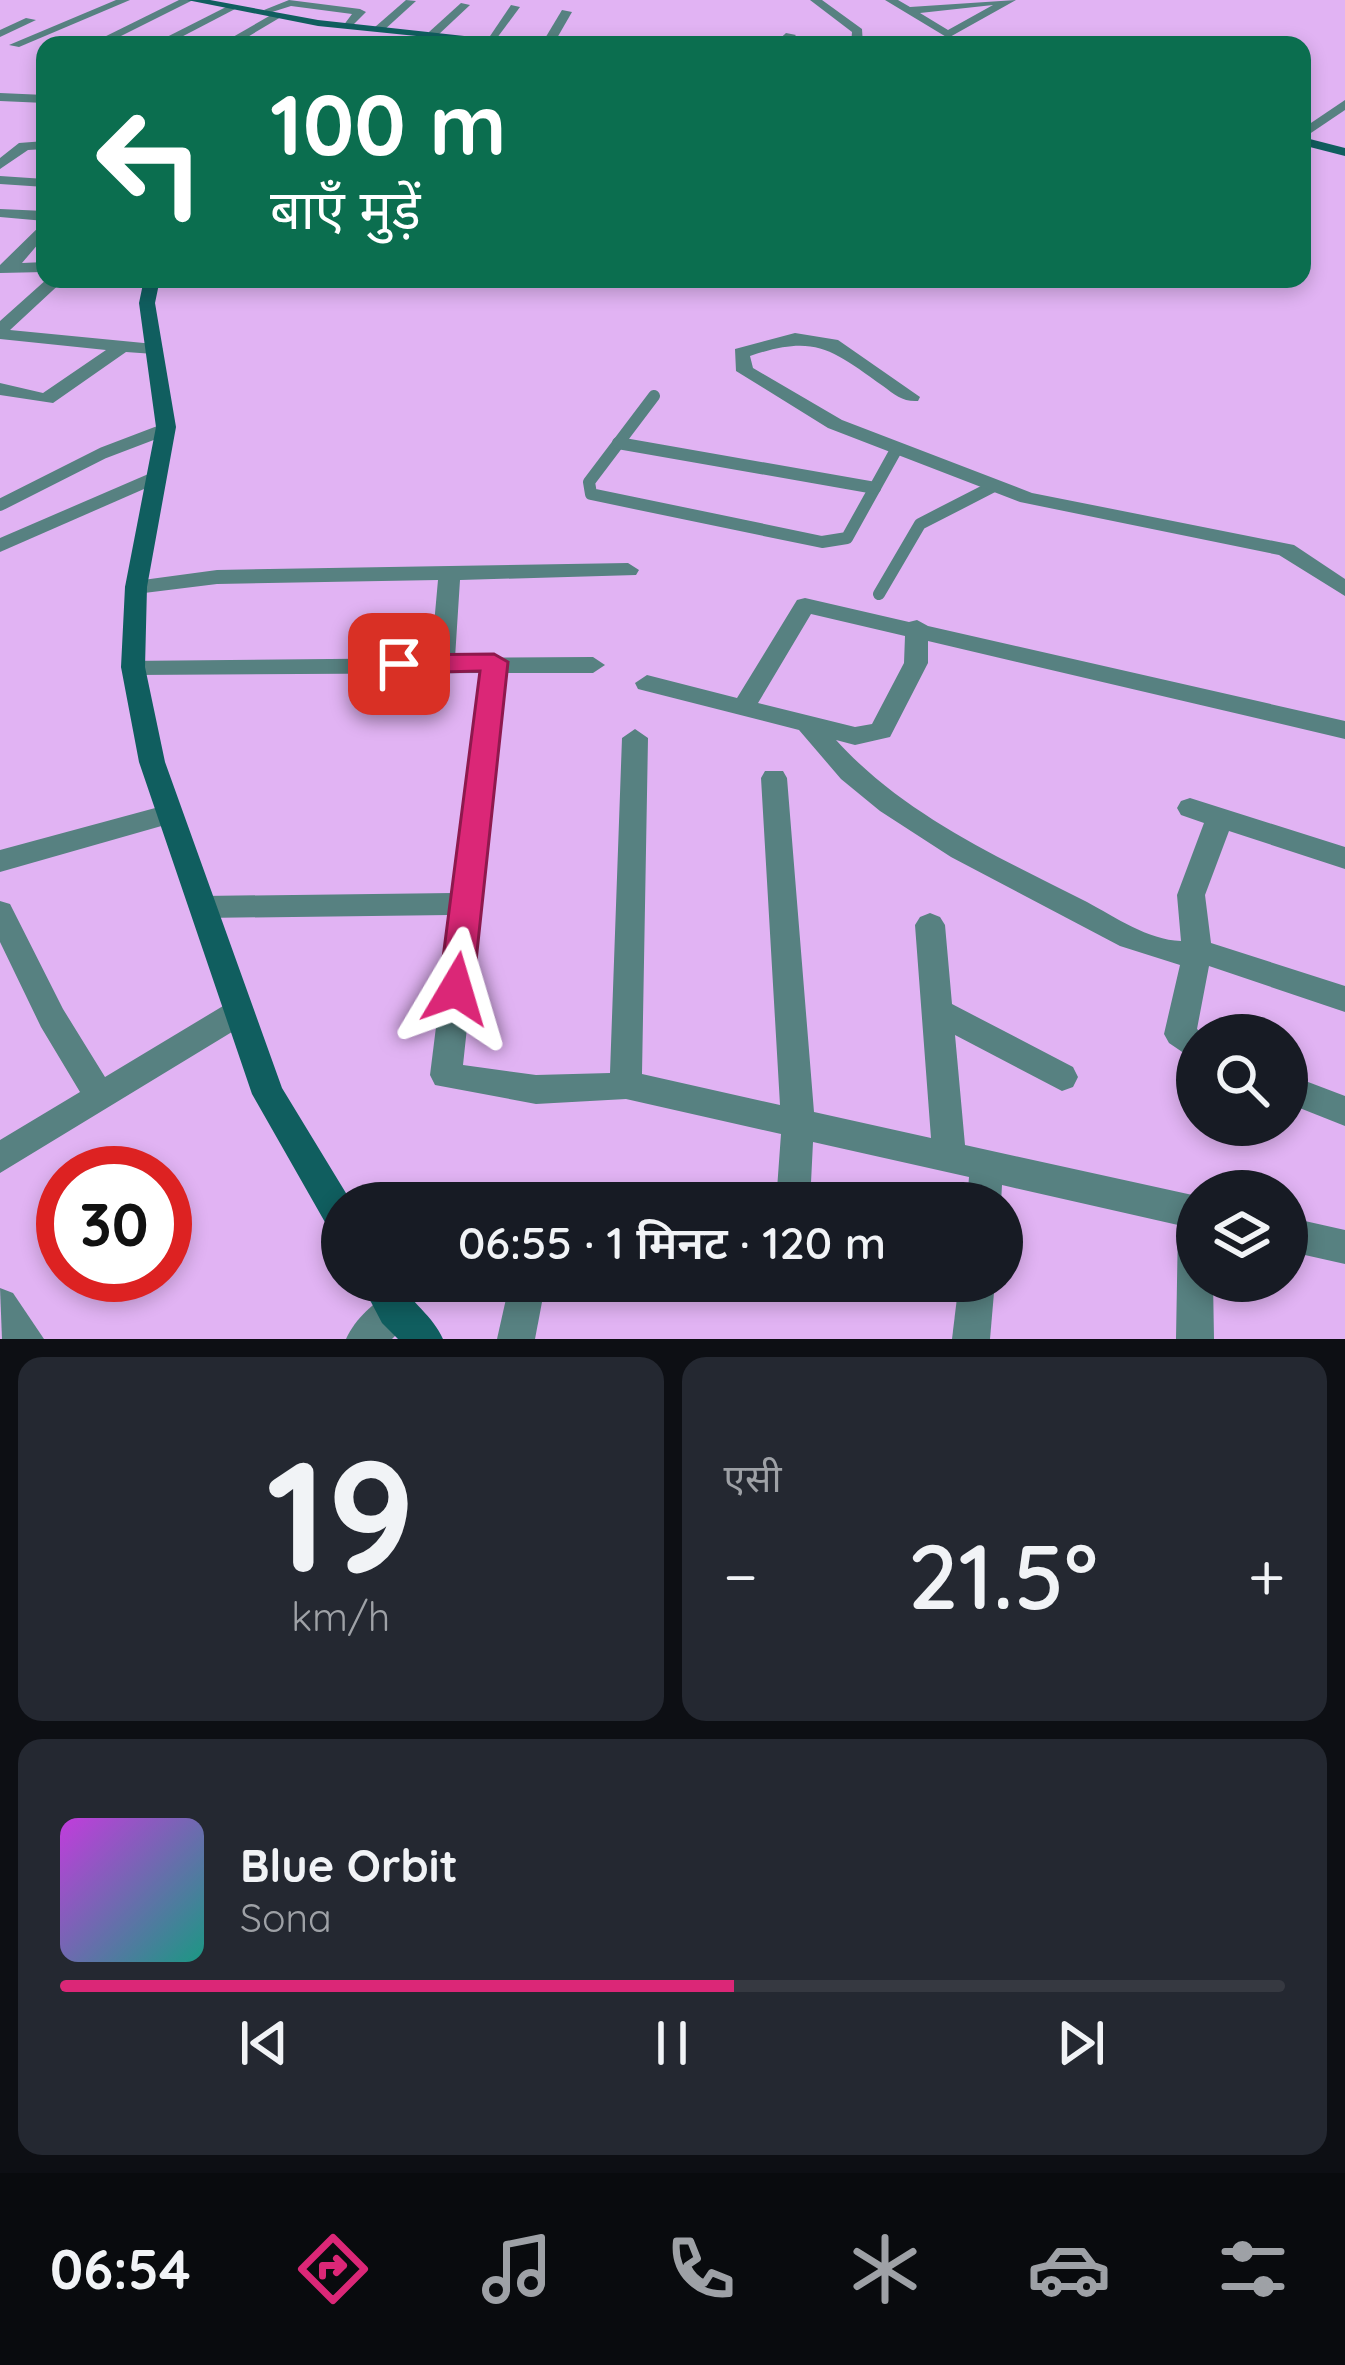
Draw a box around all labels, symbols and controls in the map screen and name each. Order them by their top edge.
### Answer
text: 100 m [270,71,507,176]
icon: left [72,84,228,240]
text: बाएँ मुड़ें [270,175,421,243]
pin [348,613,450,715]
icon: arrive [366,631,432,697]
position arrow [393,926,519,1052]
map controls [1176,1014,1308,1302]
button: search [1176,1014,1308,1146]
speed limit sign: 30 [36,1146,192,1302]
button: layers [1176,1170,1308,1302]
text: 06:55 · 1 मिनट · 120 m [458,1214,886,1270]
text: 19 [266,1416,415,1611]
text: एसी [724,1453,782,1502]
text: 21.5° [908,1519,1098,1632]
text: − [724,1534,758,1617]
text: + [1248,1534,1285,1617]
text: km/h [291,1592,390,1641]
text: Blue Orbit [240,1837,458,1893]
text: Sona [240,1893,332,1942]
icon: previous [231,2010,297,2076]
icon: pause [639,2010,705,2076]
icon: next [1048,2010,1114,2076]
icon: directions [291,2227,375,2311]
icon: music [475,2227,559,2311]
icon: phone [659,2227,743,2311]
icon: climate [843,2227,927,2311]
icon: car [1027,2227,1111,2311]
icon: filters [1211,2227,1295,2311]
text: 06:54 [50,2235,191,2303]

